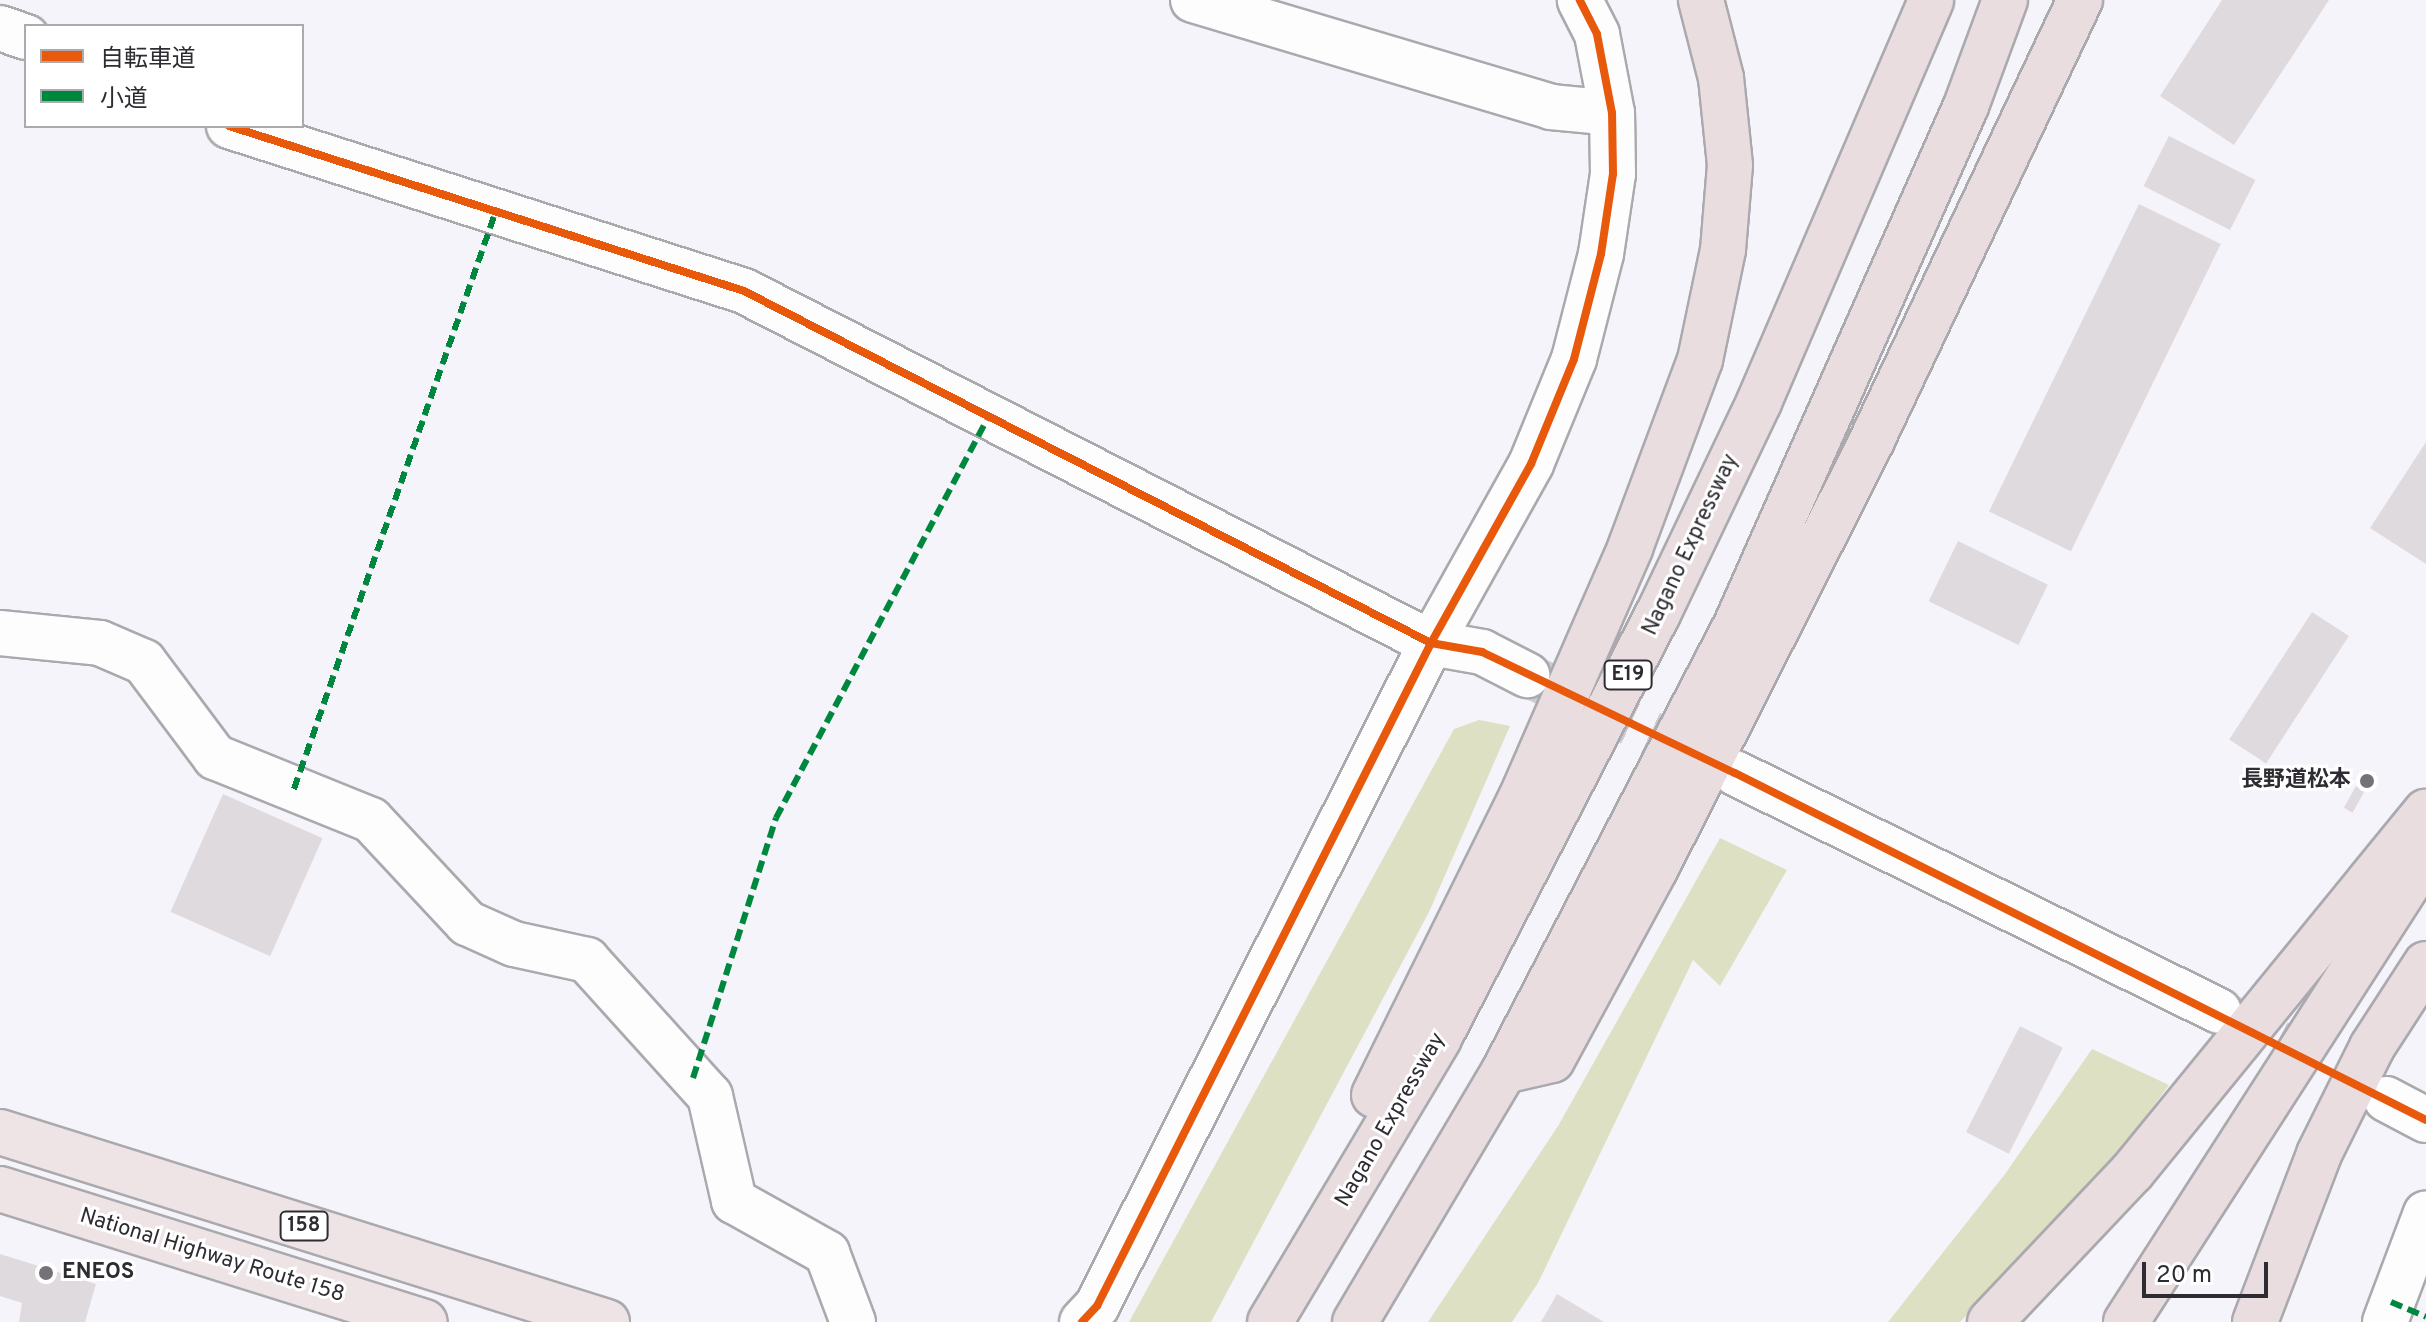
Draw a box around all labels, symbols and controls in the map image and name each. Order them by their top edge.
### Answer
legend [24,24,304,128]
text: 自転車道 [100,45,196,75]
text: 小道 [100,85,148,115]
street label: Nagano Expressway [1637,450,1745,640]
road number: E19 [1602,659,1654,691]
place label: 長野道松本 [2241,768,2351,794]
marker: 長野道松本 [2358,772,2376,790]
street label: Nagano Expressway [1330,1028,1452,1212]
street label: National Highway Route 158 [76,1203,348,1309]
road number: 158 [278,1210,330,1242]
scale bar [2146,1246,2272,1296]
place label: ENEOS [62,1260,134,1286]
text: 20 m [2156,1261,2212,1291]
marker: ENEOS [37,1264,55,1282]

